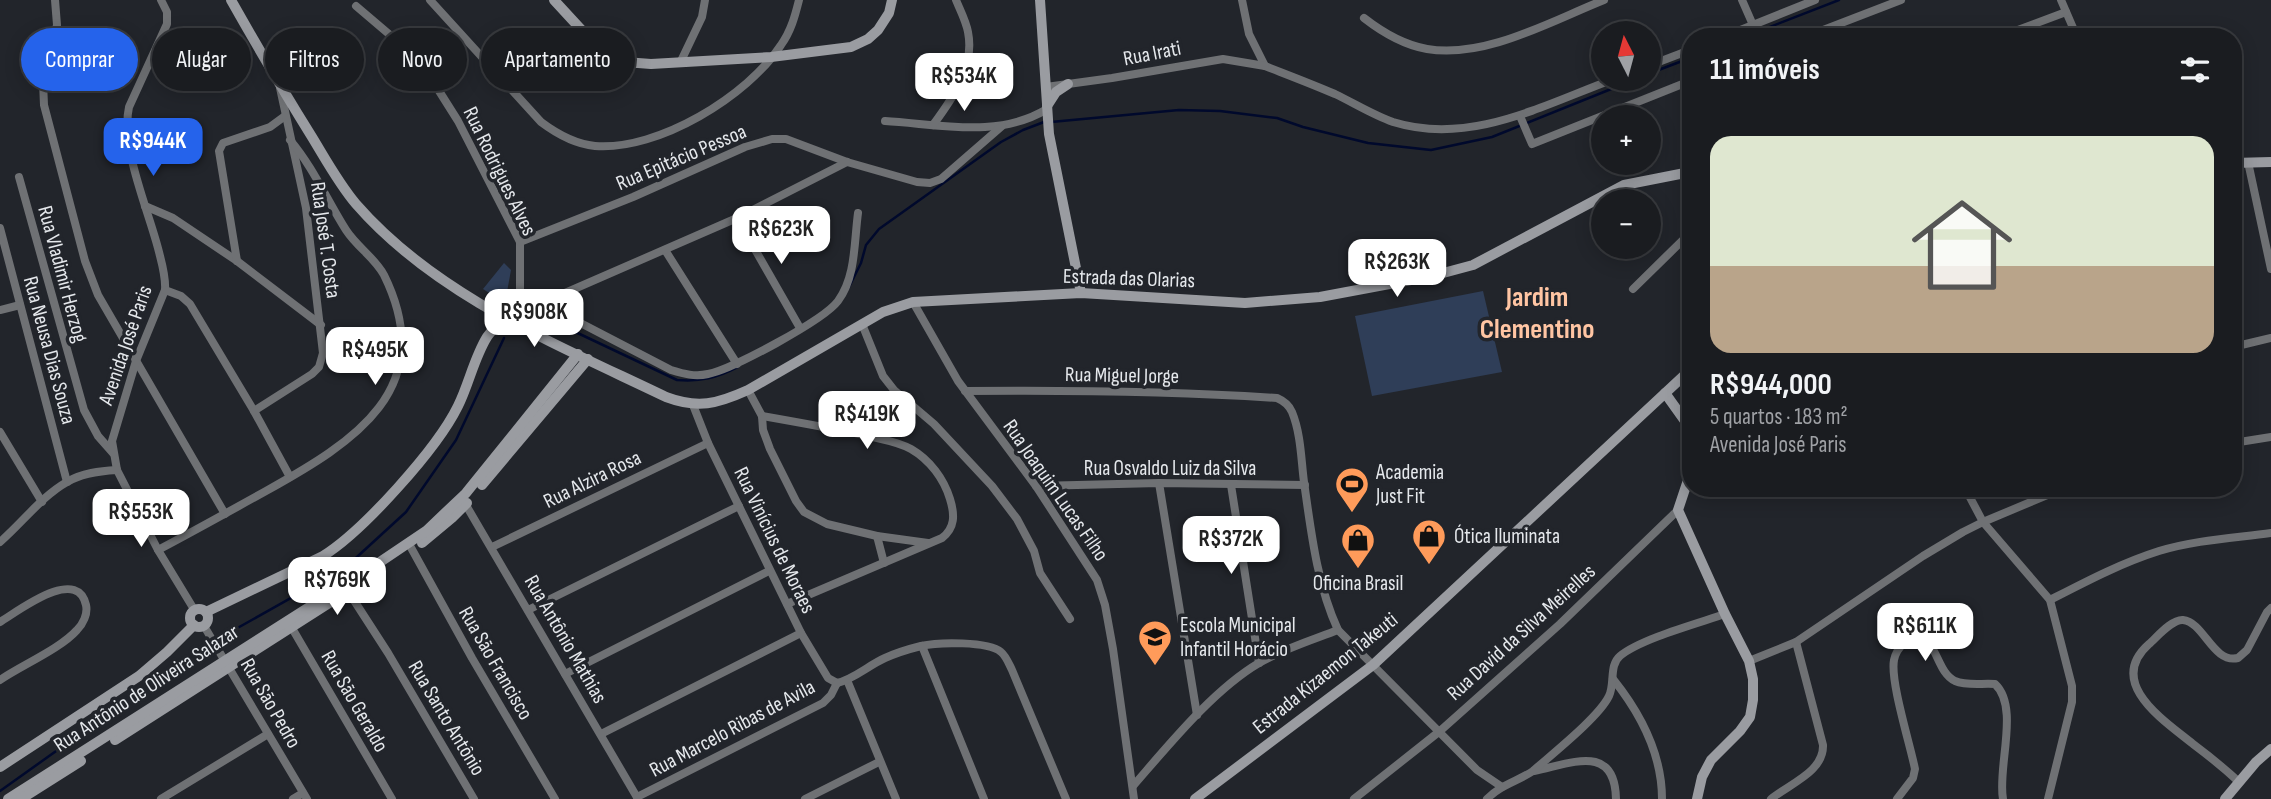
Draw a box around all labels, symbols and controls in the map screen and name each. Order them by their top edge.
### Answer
north arrow [1591,21,1661,91]
map controls [1591,21,1661,259]
chip: Comprar [21,28,138,91]
chip: Alugar [152,28,251,91]
chip: Filtros [265,28,364,91]
chip: Novo [378,28,467,91]
chip: Apartamento [481,28,635,91]
street label: Rua Irati [1121,36,1183,71]
icon: filters [2176,51,2214,89]
text: 11 imóveis [1710,52,1820,88]
pin: R$534K [907,54,1021,113]
text: R$534K [931,62,997,90]
street label: Rua Rodrigues Alves [458,103,542,240]
button: + [1591,105,1661,175]
pin: R$944K [96,118,210,178]
street label: Rua Epitácio Pessoa [612,119,750,196]
text: R$944K [120,127,186,155]
street label: Rua José T. Costa [305,180,346,300]
icon: home [1899,182,2025,308]
button: − [1591,189,1661,259]
street label: Rua Vladimir Herzog [32,203,93,345]
pin: R$623K [724,206,838,266]
text: R$623K [748,215,814,243]
pin: R$263K [1340,240,1454,299]
text: R$263K [1364,248,1430,276]
street label: Estrada das Olarias [1062,264,1195,293]
street label: Rua Neusa Dias Souza [18,273,81,427]
district label: Jardim Clementino [1480,281,1594,346]
street label: Avenida José Paris [93,282,158,409]
pin: R$908K [477,290,591,349]
text: R$908K [500,298,568,326]
pin: R$495K [318,328,432,387]
text: R$495K [342,336,408,364]
street label: Rua Miguel Jorge [1065,362,1179,389]
text: R$944,000 [1710,367,1832,403]
pin: R$419K [810,392,924,451]
text: R$419K [834,400,900,428]
text: 5 quartos · 183 m² [1710,403,1848,431]
street label: Rua Joaquim Lucas Filho [998,415,1114,566]
text: Avenida José Paris [1710,431,1847,459]
street label: Rua Alzira Rosa [539,445,645,514]
street label: Rua Osvaldo Luiz da Silva [1084,456,1256,481]
place label: Academia Just Fit [1375,460,1444,509]
street label: Rua Vinícius de Moraes [728,463,821,617]
sports icon: Academia Just Fit [1333,465,1371,514]
pin: R$553K [84,490,198,549]
text: R$553K [109,498,173,526]
pin: R$372K [1174,516,1288,576]
shop icon: Ótica Iluminata [1410,517,1448,566]
shop icon: Oficina Brasil [1339,521,1377,570]
place label: Ótica Iluminata [1454,524,1560,549]
text: R$372K [1199,525,1263,553]
pin: R$769K [280,558,394,617]
street label: Rua David da Silva Meirelles [1442,559,1601,706]
text: R$769K [304,566,370,594]
street label: Rua Antônio Mathias [519,571,612,708]
place label: Oficina Brasil [1313,571,1403,596]
street label: Rua São Francisco [453,602,538,724]
pin: R$611K [1868,604,1982,663]
street label: Estrada Kizaemon Takeuti [1248,607,1403,739]
text: R$611K [1893,612,1957,640]
place label: Escola Municipal Infantil Horácio [1180,613,1296,662]
school or university icon: Escola Municipal Infantil Horácio [1136,618,1174,667]
street label: Rua Antônio de Oliveira Salazar [49,619,243,758]
street label: Rua São Geraldo [315,646,394,756]
street label: Rua São Pedro [235,654,306,753]
street label: Rua Santo Antônio [403,656,491,780]
street label: Rua Marcelo Ribas de Avila [645,674,819,783]

